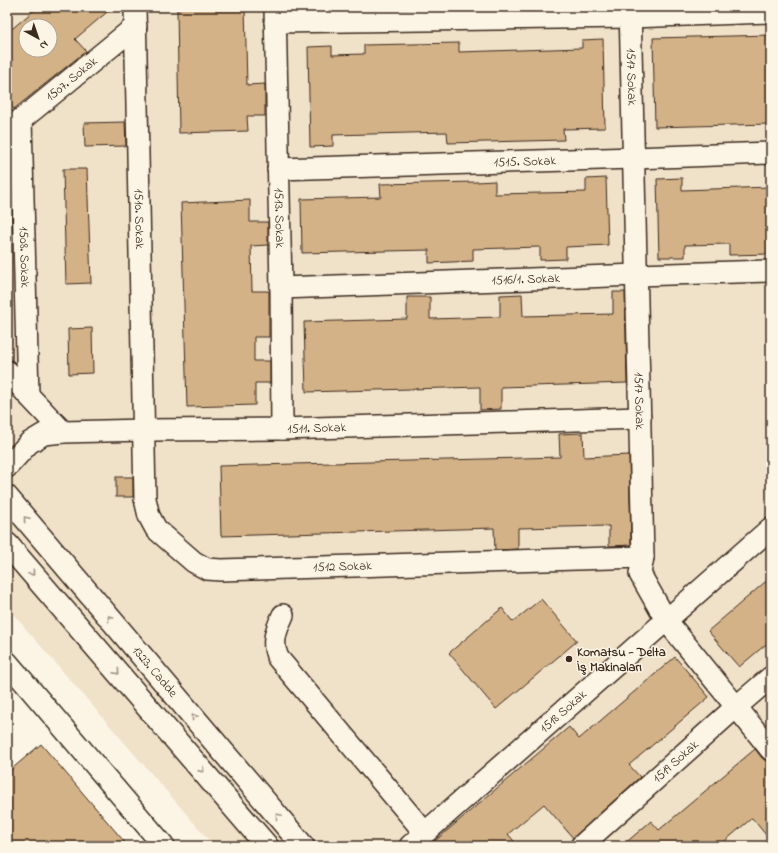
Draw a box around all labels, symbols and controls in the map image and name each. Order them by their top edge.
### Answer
north arrow [18,18,58,58]
text: N [36,36,52,53]
street label: 1517 Sokak [621,48,642,106]
street label: 1507. Sokak [42,52,102,106]
street label: 1515. Sokak [493,151,557,172]
street label: 1513. Sokak [269,188,290,249]
street label: 1510. Sokak [129,189,149,250]
street label: 1508. Sokak [14,226,35,288]
street label: 1516/1. Sokak [491,268,561,290]
street label: 1517 Sokak [629,372,649,430]
street label: 1511. Sokak [287,418,347,438]
one-way arrow [23,516,30,524]
street label: 1512 Sokak [313,556,372,577]
one-way arrow [28,569,35,576]
one-way arrow [107,615,114,623]
street label: 1323. Cadde [128,642,182,702]
place label: Komatsu - Delta İş Makinaları [577,643,666,677]
marker: Komatsu - Delta İş Makinaları [564,654,574,664]
one-way arrow [113,667,120,675]
street label: 1518 Sokak [535,685,591,737]
one-way arrow [191,714,199,722]
street label: 1519 Sokak [648,735,703,787]
one-way arrow [197,766,204,773]
one-way arrow [276,814,283,821]

